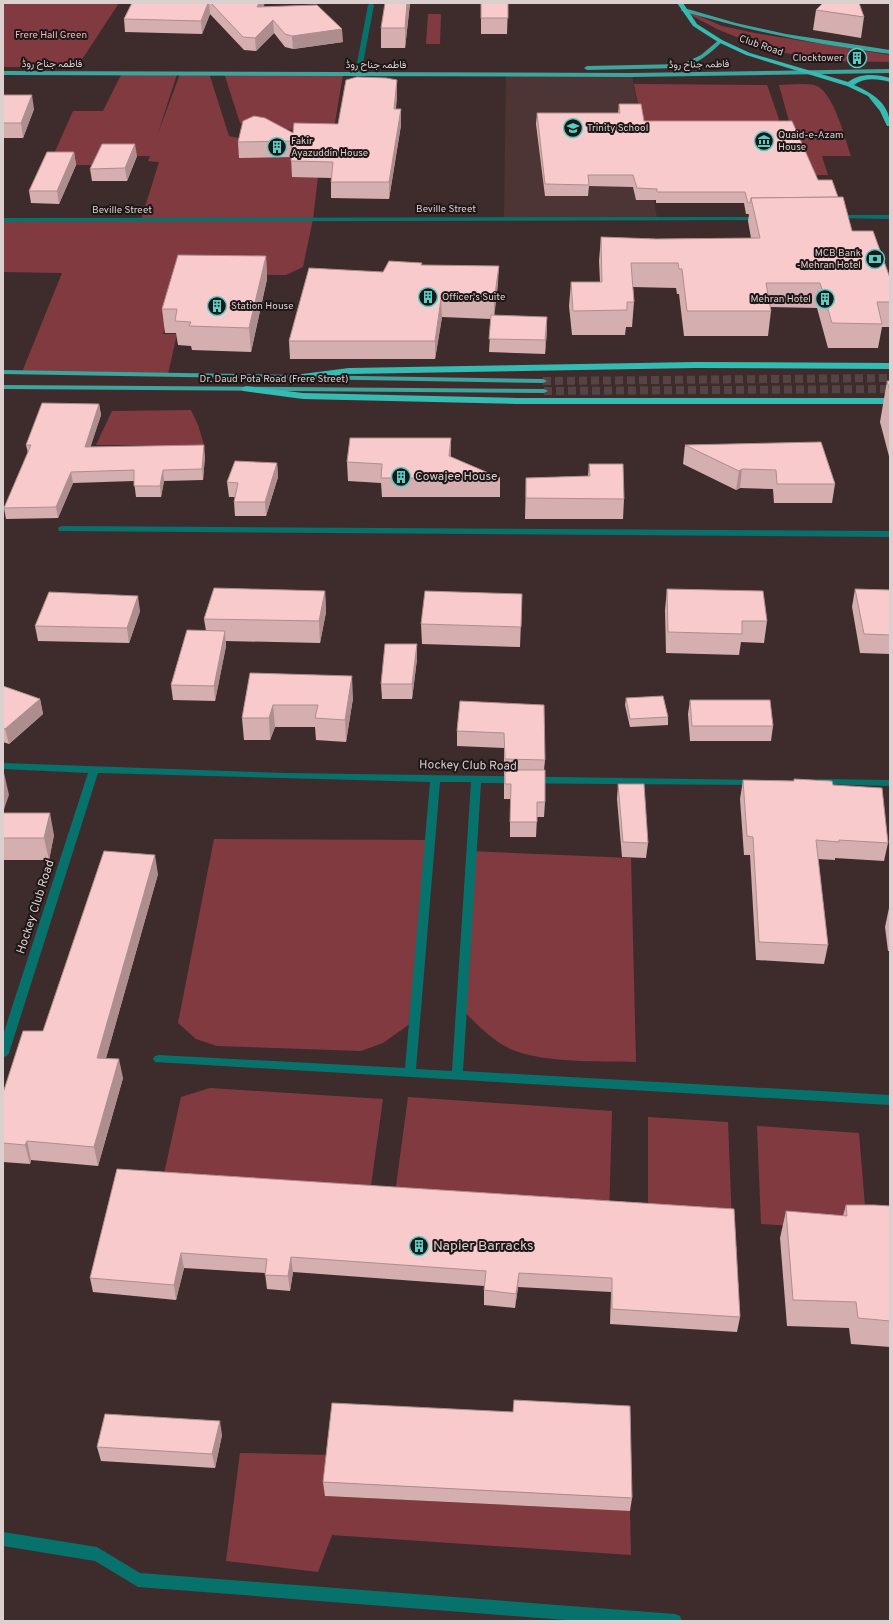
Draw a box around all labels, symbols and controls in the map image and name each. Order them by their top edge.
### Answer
park label: Frere Hall Green [15,29,87,42]
street label: Club Road [737,32,785,60]
building icon: Clocktower [846,47,868,69]
place label: Clocktower [792,52,843,65]
street label: فاطمہ جناح روڈ [22,58,83,71]
street label: فاطمہ جناح روڈ [669,58,730,72]
street label: فاطمہ جناح روڈ [346,59,407,72]
school or university icon: Trinity School [562,117,584,139]
place label: Trinity School [587,122,648,135]
place label: Quaid-e-Azam House [778,129,844,154]
museum icon: Quaid-e-Azam House [753,130,775,152]
place label: Fakir Ayazuddin House [291,135,368,160]
building icon: Fakir Ayazuddin House [266,136,288,158]
street label: Beville Street [416,203,476,216]
street label: Beville Street [92,204,152,217]
place label: MCB Bank -Mehran Hotel [797,247,861,272]
bank icon: MCB Bank -Mehran Hotel [864,248,886,270]
building icon: Officer's Suite [417,286,439,308]
building icon: Mehran Hotel [814,288,836,310]
place label: Officer's Suite [442,291,505,304]
place label: Mehran Hotel [751,293,811,306]
building icon: Station House [206,295,228,317]
place label: Station House [231,300,294,313]
street label: Dr. Daud Pota Road (Frere Street) [200,373,348,386]
building icon: Cowajee House [390,466,412,488]
place label: Cowajee House [415,469,497,485]
street label: Hockey Club Road [419,757,517,775]
street label: Hockey Club Road [13,858,59,956]
building icon: Napier Barracks [408,1235,430,1257]
place label: Napier Barracks [433,1238,534,1255]

